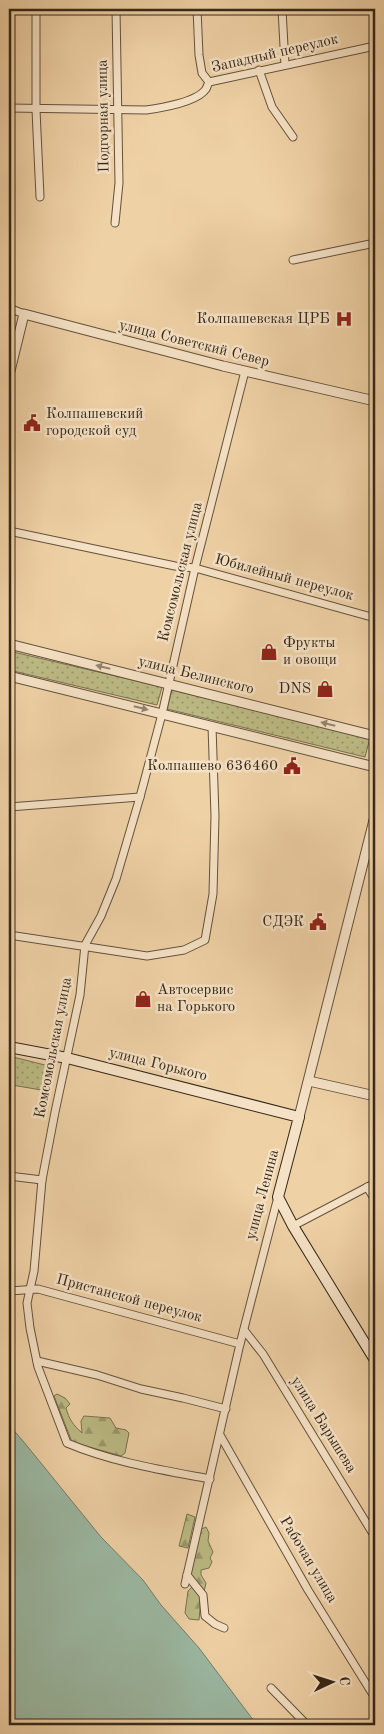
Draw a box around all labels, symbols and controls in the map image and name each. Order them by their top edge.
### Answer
street label: Западный переулок [210,32,340,76]
street label: Подгорная улица [96,59,112,173]
hospital icon: Колпашевская ЦРБ [334,309,354,329]
place label: Колпашевская ЦРБ [197,312,330,327]
street label: улица Советский Север [117,318,271,370]
place label: Колпашевский городской суд [46,407,143,439]
public building icon: Колпашевский городской суд [22,413,42,433]
street label: Комсомольская улица [156,500,206,643]
street label: Юбилейный переулок [213,552,355,604]
place label: Фрукты и овощи [283,636,337,668]
shop icon: Фрукты и овощи [259,642,279,662]
street label: улица Белинского [137,654,255,698]
one-way arrow [95,663,110,671]
shop icon: DNS [315,679,335,699]
place label: DNS [278,682,311,697]
one-way arrow [134,705,149,713]
one-way arrow [321,720,336,728]
public building icon: Колпашево 636460 [282,756,302,776]
place label: Колпашево 636460 [147,759,278,774]
public building icon: СДЭК [308,912,328,932]
place label: СДЭК [262,915,304,930]
street label: Комсомольская улица [33,976,75,1120]
place label: Автосервис на Горького [157,983,235,1015]
shop icon: Автосервис на Горького [133,989,153,1009]
street label: улица Горького [107,1046,209,1084]
street label: улица Ленина [244,1148,282,1242]
street label: Пристанской переулок [55,1272,204,1326]
street label: улица Барышева [287,1374,359,1476]
street label: Рабочая улица [276,1514,340,1606]
north arrow [306,1656,356,1706]
text: С [337,1676,351,1686]

